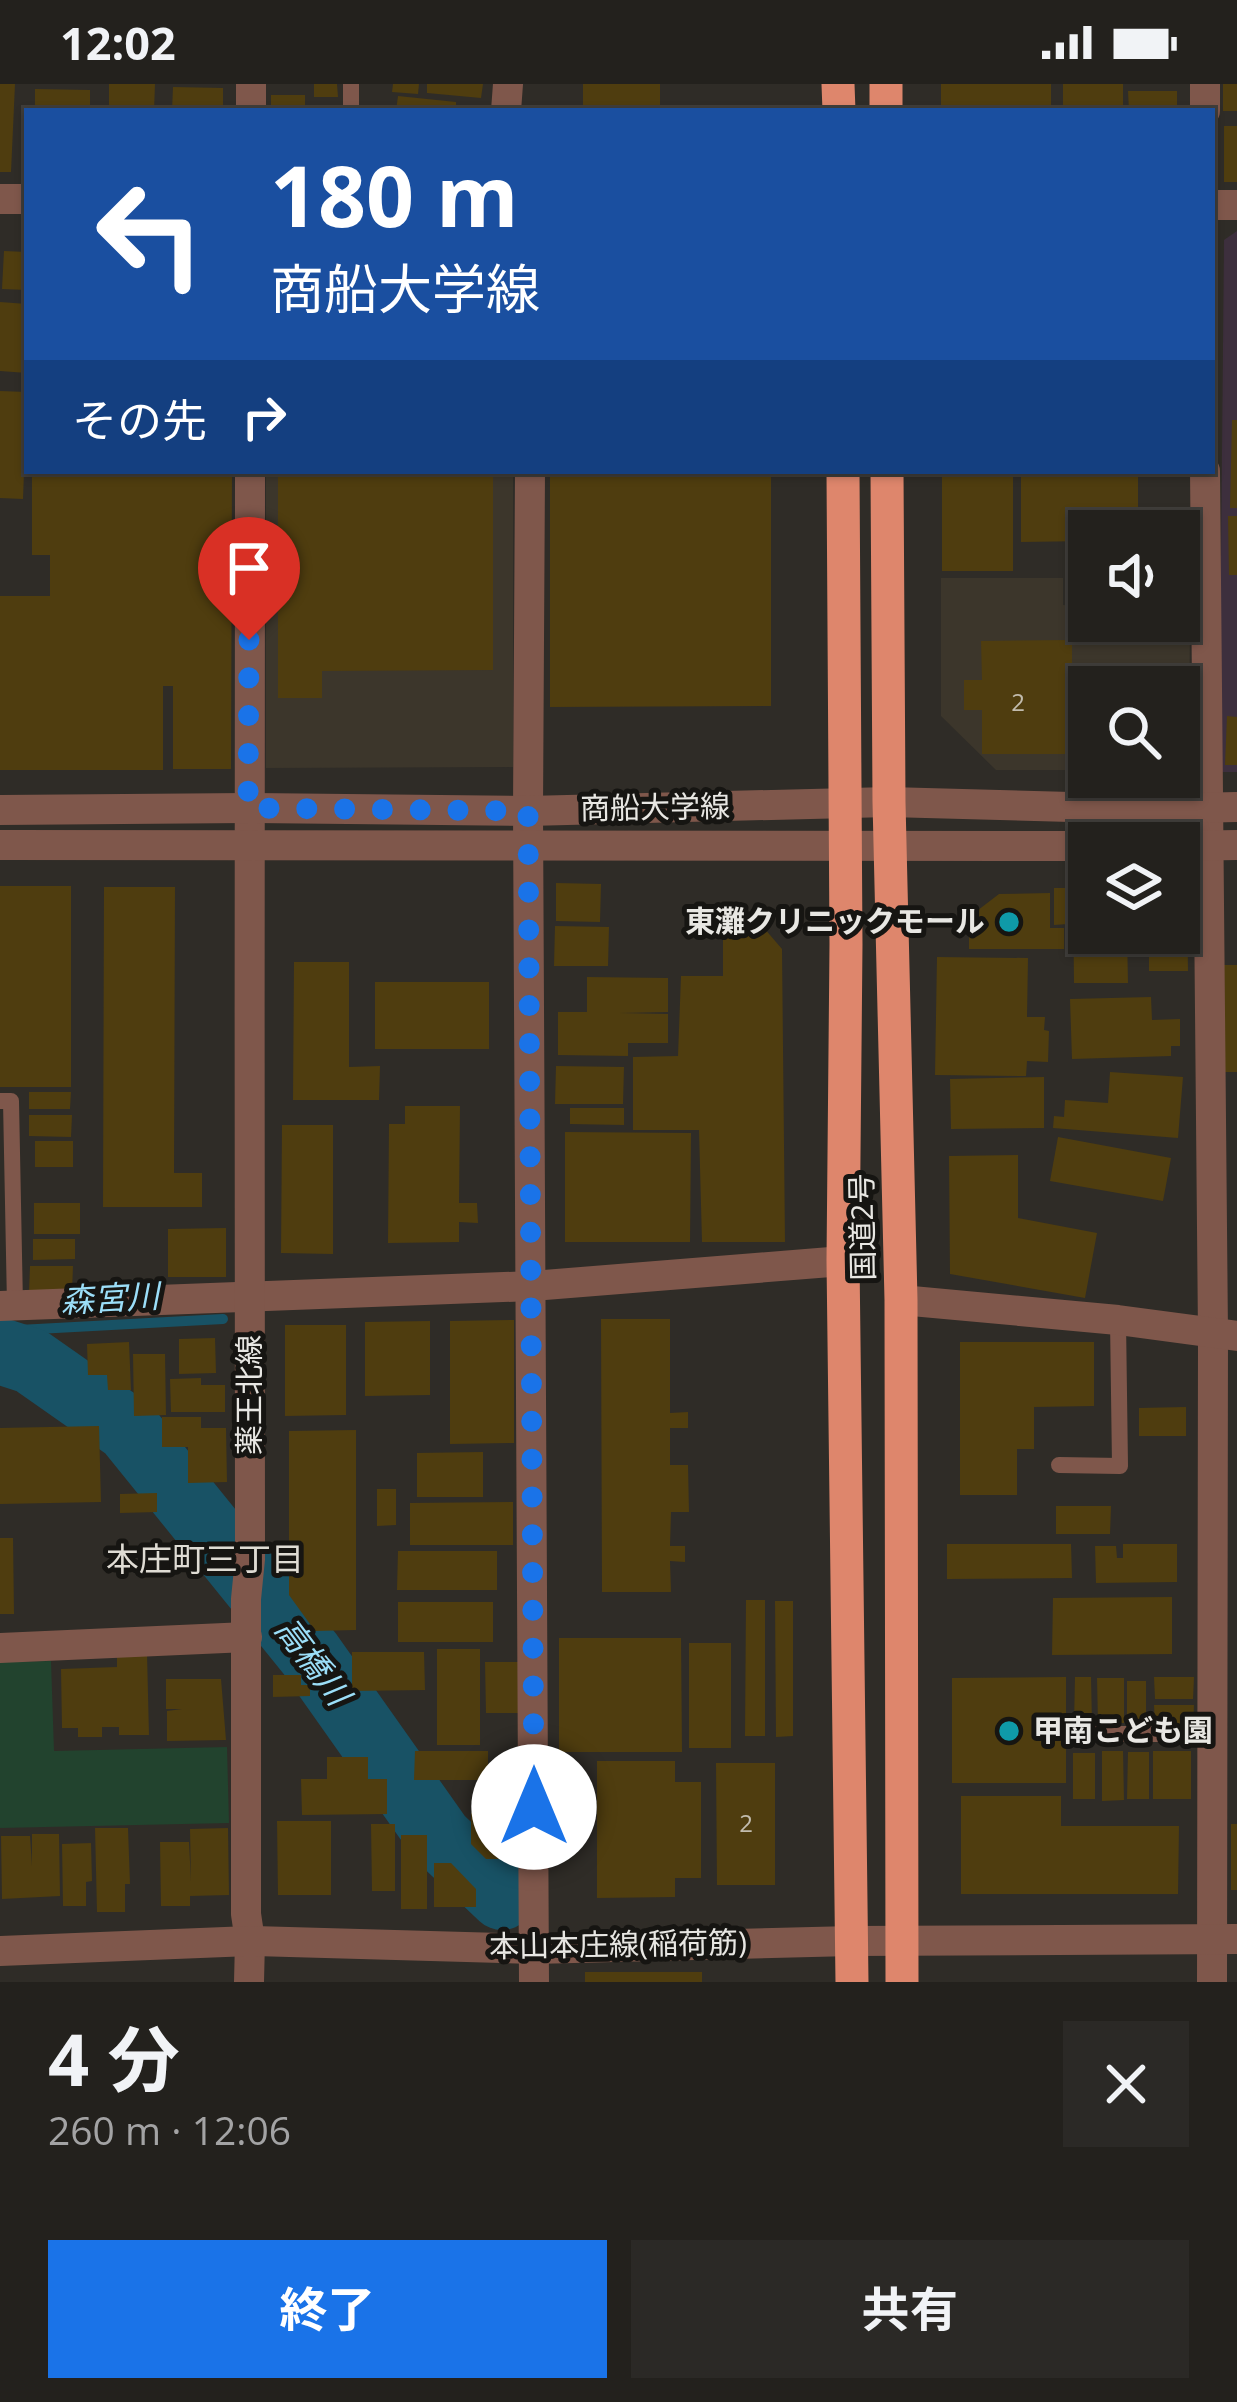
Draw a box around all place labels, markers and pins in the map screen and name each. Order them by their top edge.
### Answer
pin [198,517,300,640]
place label: 東灘クリニックモール [685,900,985,941]
marker: 東灘クリニックモール [996,909,1022,935]
place label: 甲南こども園 [1033,1709,1213,1750]
marker: 甲南こども園 [996,1718,1022,1744]

